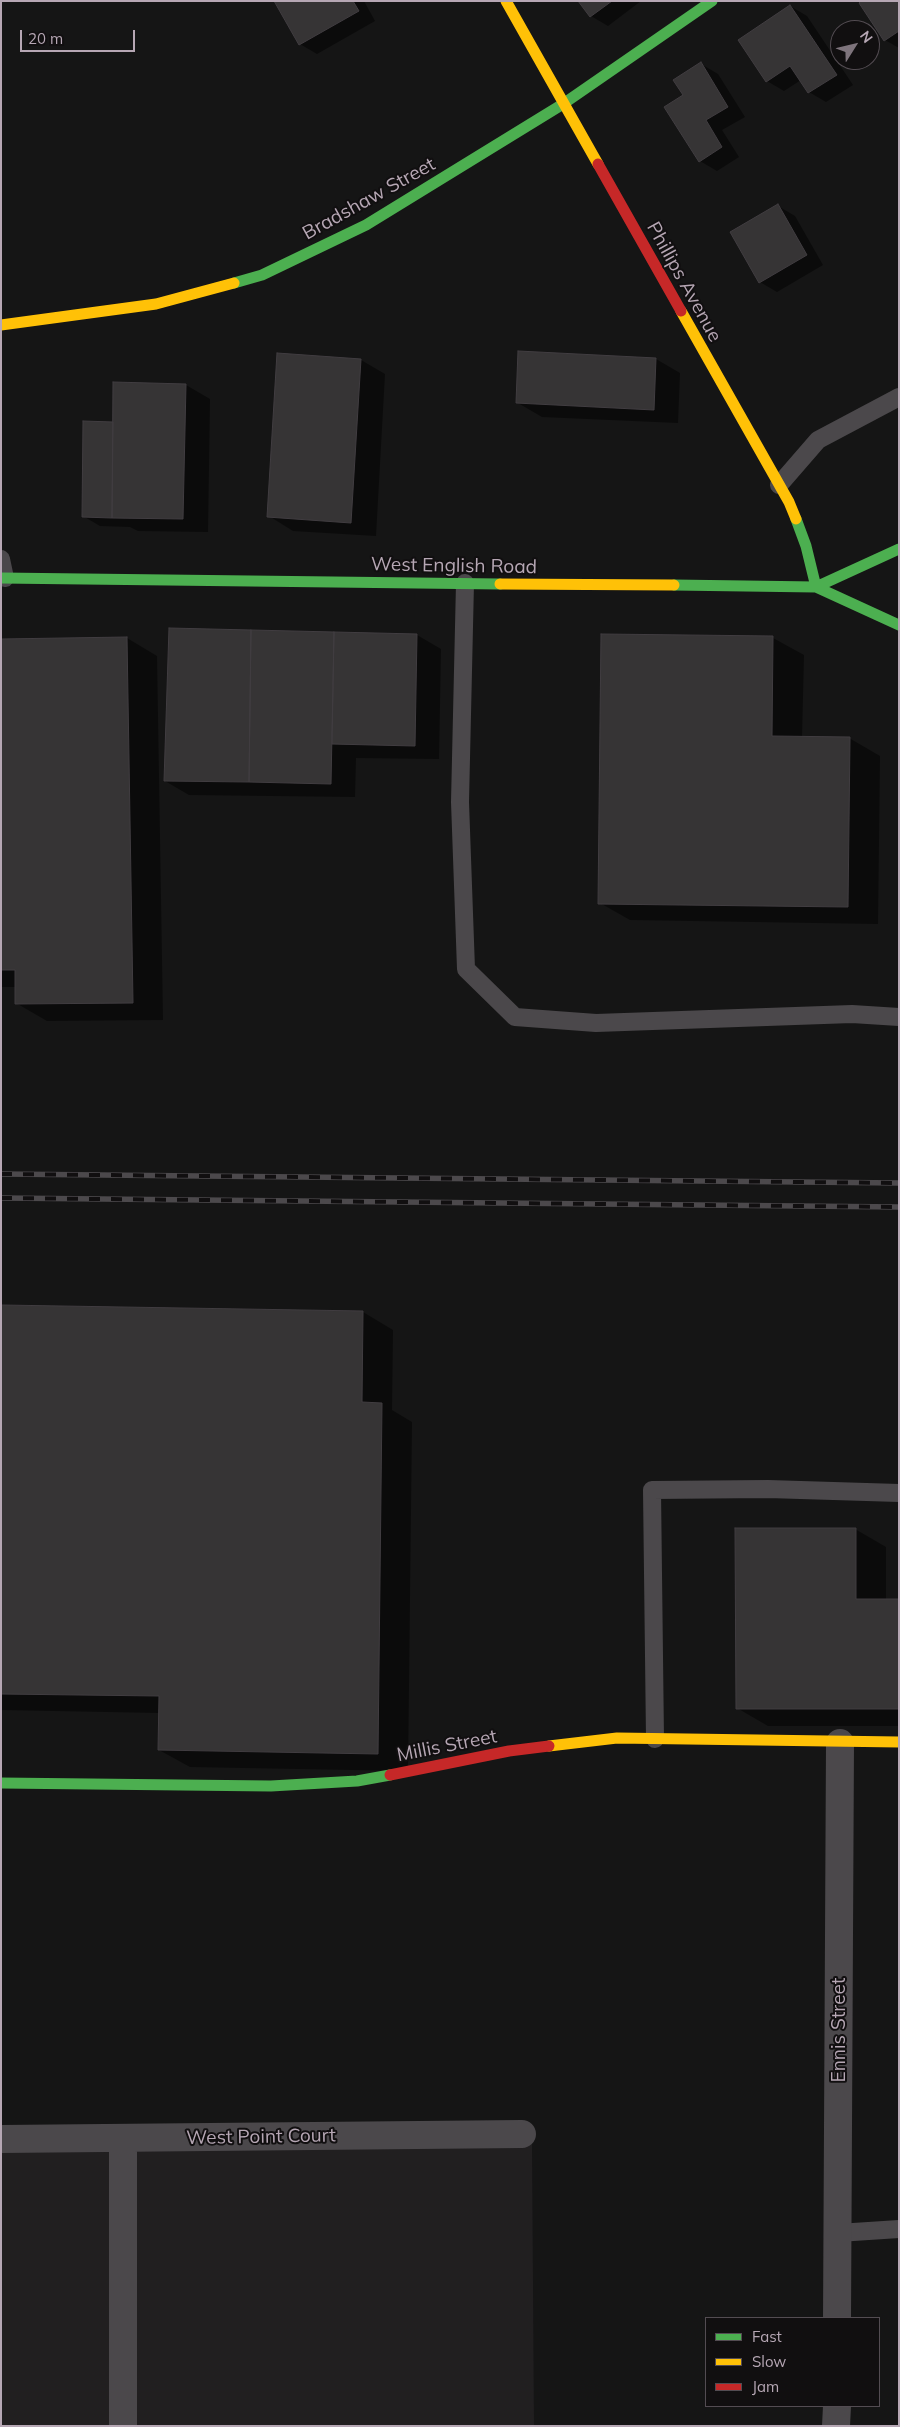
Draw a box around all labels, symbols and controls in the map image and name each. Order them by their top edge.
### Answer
scale bar [22,20,138,52]
north arrow [830,20,880,70]
text: N [856,27,877,46]
text: 20 m [28,29,63,48]
street label: Bradshaw Street [299,153,439,245]
street label: Phillips Avenue [642,218,726,346]
street label: West English Road [371,553,537,579]
street label: Millis Street [395,1725,499,1767]
street label: Ennis Street [828,1978,850,2082]
street label: West Point Court [186,2124,336,2150]
legend [705,2317,880,2407]
text: Fast [752,2327,782,2346]
text: Slow [752,2352,786,2371]
text: Jam [752,2377,779,2396]

